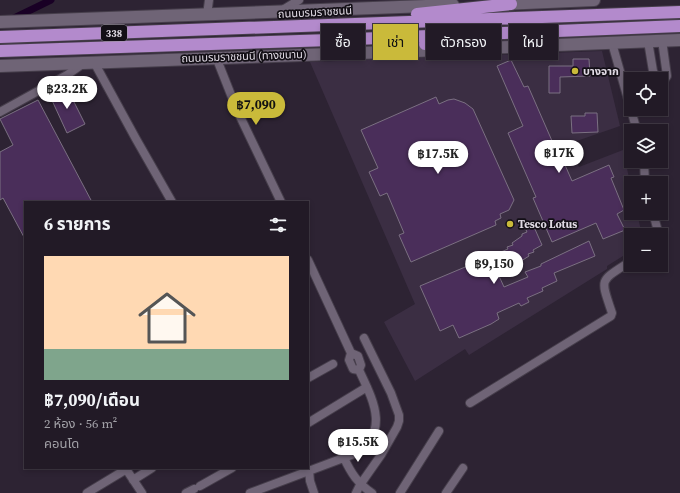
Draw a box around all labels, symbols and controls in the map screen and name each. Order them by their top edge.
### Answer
street label: ถนนบรมราชชนนี [278,3,353,22]
chip: ซื้อ [321,24,365,60]
chip: เช่า [373,24,418,60]
chip: ตัวกรอง [426,24,501,60]
chip: ใหม่ [509,24,558,60]
road number: 338 [101,25,127,41]
street label: ถนนบรมราชชนนี (ทางขนาน) [181,47,307,66]
place label: บางจาก [583,64,619,79]
marker: บางจาก [570,66,580,76]
map controls [624,72,668,272]
button: locate [624,72,668,116]
pin: ฿23.2K [34,76,100,110]
text: ฿23.2K [46,80,88,97]
pin: ฿7,090 [223,92,289,126]
text: ฿7,090 [236,96,276,113]
button: layers [624,124,668,168]
pin: ฿17K [535,140,583,174]
pin: ฿17.5K [405,141,471,175]
text: ฿17K [544,144,574,161]
text: ฿17.5K [417,145,459,162]
button: + [624,176,668,220]
text: 6 รายการ [44,212,110,236]
icon: filters [267,214,289,236]
place label: Tesco Lotus [518,217,577,232]
marker: Tesco Lotus [505,219,515,229]
button: − [624,228,668,272]
pin: ฿9,150 [461,251,527,285]
text: ฿9,150 [474,255,514,272]
icon: home [131,282,203,354]
text: ฿7,090/เดือน [44,388,140,412]
text: 2 ห้อง · 56 m² [44,415,117,432]
pin: ฿15.5K [325,429,391,463]
text: ฿15.5K [337,433,379,450]
text: คอนโด [44,435,79,452]

